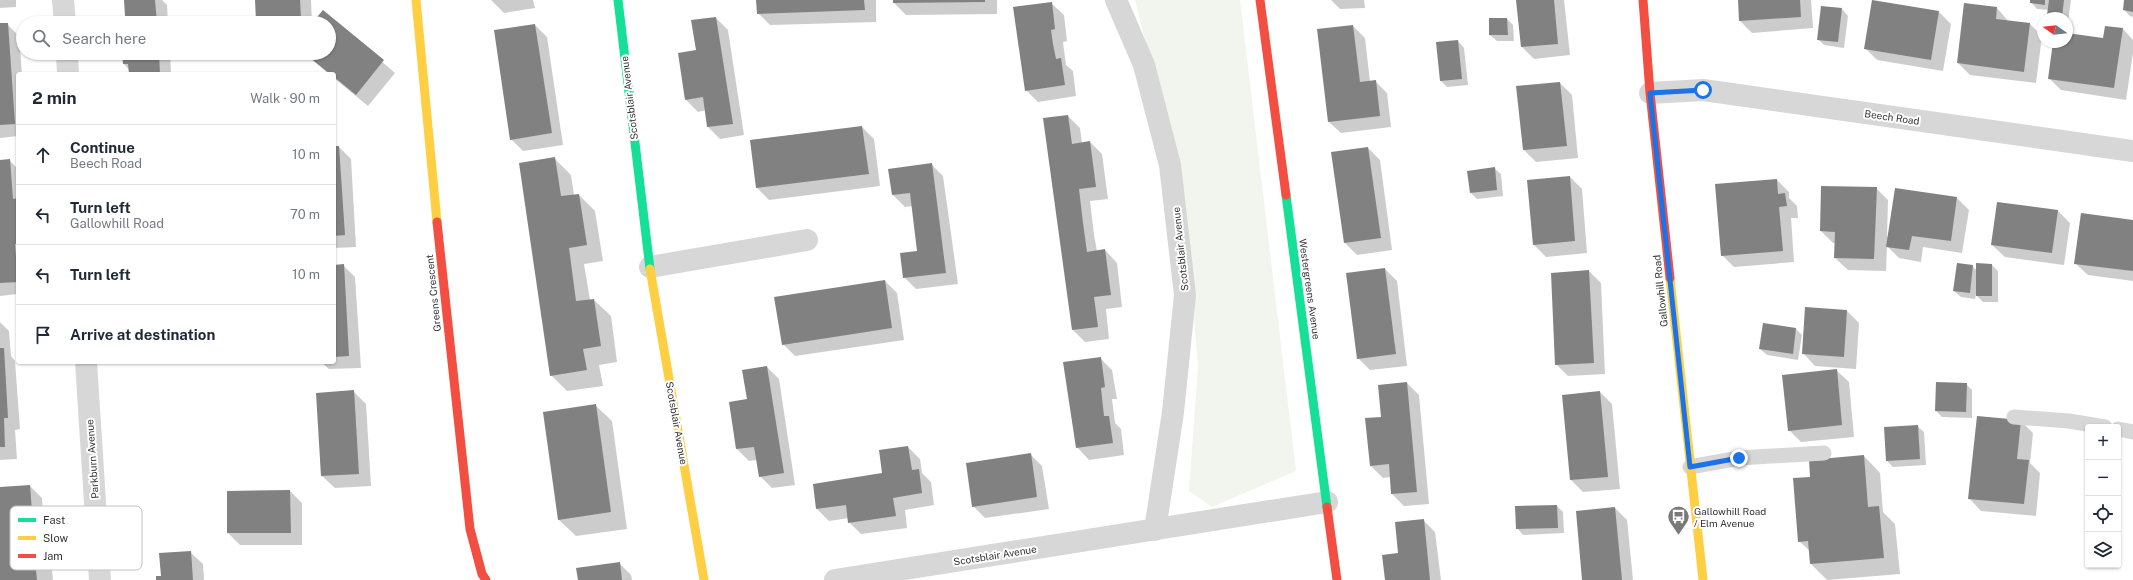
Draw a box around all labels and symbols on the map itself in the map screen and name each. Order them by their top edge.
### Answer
north arrow [2037,12,2073,48]
street label: Scotsblair Avenue [618,55,640,141]
route start [1694,81,1712,99]
street label: Beech Road [1864,107,1920,127]
street label: Scotsblair Avenue [1170,206,1190,291]
street label: Westergreens Avenue [1297,238,1323,341]
street label: Greens Crescent [423,254,443,332]
street label: Gallowhill Road [1650,254,1670,328]
street label: Scotsblair Avenue [664,381,690,466]
street label: Parkburn Avenue [83,419,101,499]
route end [1730,449,1748,467]
bus stop icon: Gallowhill Road / Elm Avenue [1665,504,1691,537]
place label: Gallowhill Road / Elm Avenue [1694,505,1766,529]
legend [10,506,142,570]
text: Fast [43,514,65,526]
text: Slow [43,532,69,544]
street label: Scotsblair Avenue [952,542,1038,568]
text: Jam [43,550,63,562]

